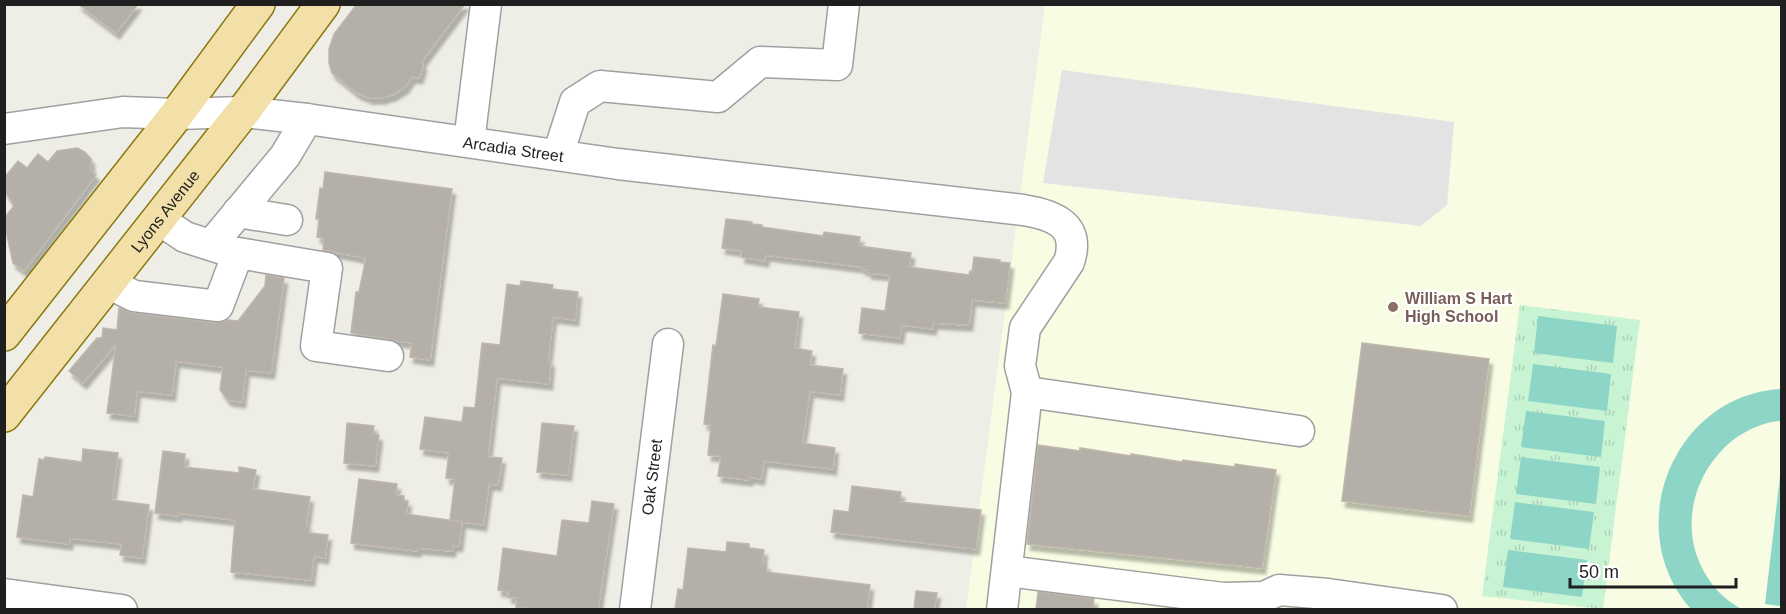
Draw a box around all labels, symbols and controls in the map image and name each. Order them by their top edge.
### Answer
street label: Arcadia Street [462,134,565,165]
street label: Lyons Avenue [128,167,203,256]
place label: William S Hart High School [1405,290,1513,325]
marker: William S Hart High School [1386,300,1400,314]
street label: Oak Street [639,438,665,516]
scale bar [1570,551,1736,589]
text: 50 m [1579,562,1619,582]

